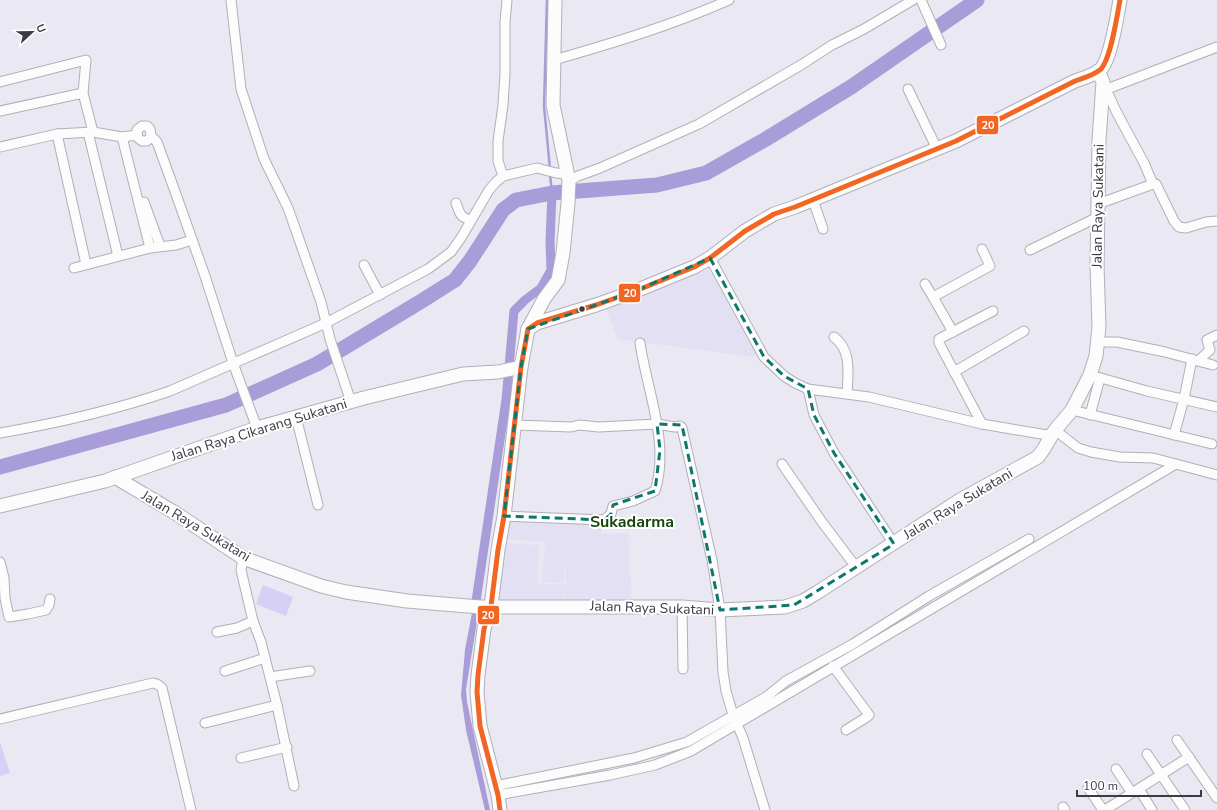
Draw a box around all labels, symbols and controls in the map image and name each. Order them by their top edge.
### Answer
north arrow [12,12,52,52]
text: U [32,22,49,35]
line badge: 20 [976,115,999,135]
text: 20 [981,118,995,133]
street label: Jalan Raya Sukatani [1087,144,1109,269]
line badge: 20 [618,283,641,303]
text: 20 [623,286,637,301]
unlabelled marker [577,304,587,314]
street label: Jalan Raya Cikarang Sukatani [168,394,349,466]
street label: Jalan Raya Sukatani [899,464,1016,545]
street label: Jalan Raya Sukatani [137,485,254,566]
district label: Sukadarma [590,511,674,533]
street label: Jalan Raya Sukatani [589,596,714,620]
line badge: 20 [477,605,500,625]
text: 20 [481,608,495,623]
scale bar [1077,772,1201,798]
text: 100 m [1083,778,1118,794]

